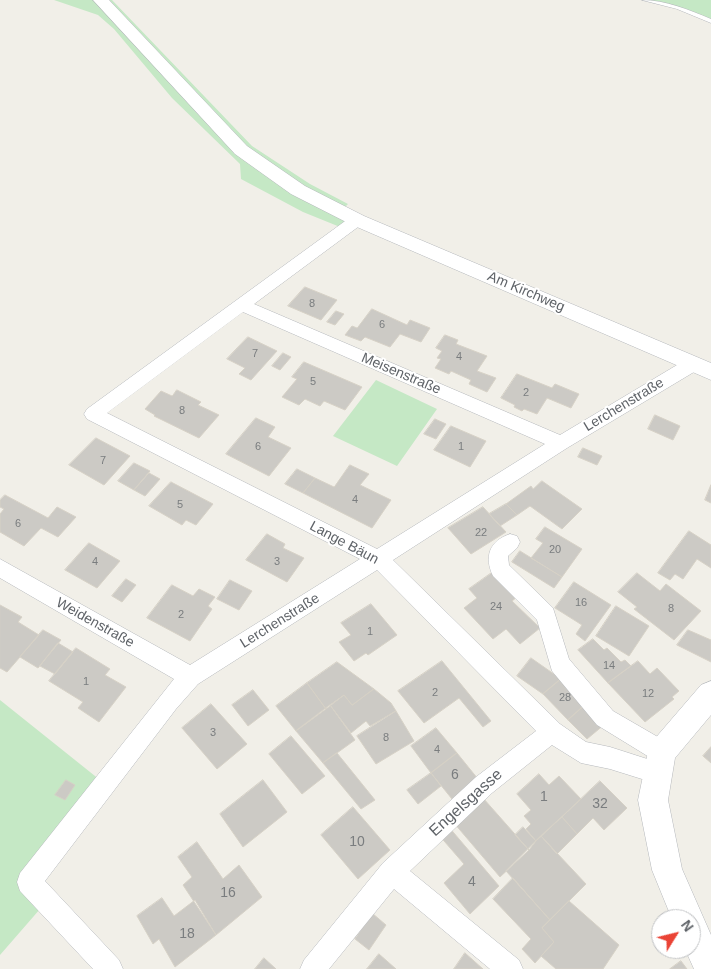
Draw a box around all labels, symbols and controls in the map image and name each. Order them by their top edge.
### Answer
street label: Am Kirchweg [485,268,567,316]
house number: 8 [309,297,315,311]
house number: 6 [379,318,385,332]
house number: 7 [252,347,258,361]
street label: Meisenstraße [359,350,443,398]
house number: 4 [456,350,462,364]
house number: 5 [310,375,316,389]
street label: Lerchenstraße [581,375,667,435]
house number: 2 [523,386,529,400]
house number: 8 [179,404,185,418]
house number: 6 [255,440,261,454]
house number: 1 [458,440,464,454]
house number: 7 [100,454,106,468]
house number: 4 [352,493,358,507]
house number: 5 [177,498,183,512]
house number: 6 [15,517,21,531]
street label: Lange Bäun [307,518,381,568]
house number: 22 [475,526,487,540]
house number: 20 [549,543,561,557]
house number: 4 [92,555,98,569]
house number: 3 [274,555,280,569]
street label: Lerchenstraße [237,590,323,652]
street label: Weidenstraße [53,595,137,651]
house number: 16 [575,596,587,610]
house number: 24 [490,600,502,614]
house number: 8 [668,602,674,616]
house number: 2 [178,608,184,622]
house number: 1 [367,625,373,639]
house number: 14 [603,659,615,673]
house number: 1 [83,675,89,689]
house number: 2 [432,686,438,700]
house number: 12 [642,687,654,701]
house number: 28 [559,691,571,705]
house number: 3 [210,726,216,740]
house number: 8 [383,731,389,745]
house number: 4 [434,743,440,757]
street label: Engelsgasse [426,765,506,841]
house number: 6 [451,767,459,783]
house number: 1 [540,789,548,805]
house number: 32 [592,796,608,812]
house number: 10 [349,834,365,850]
house number: 4 [468,874,476,890]
house number: 16 [220,885,236,901]
north arrow [651,909,701,959]
text: N [678,917,697,935]
house number: 18 [179,926,195,942]

